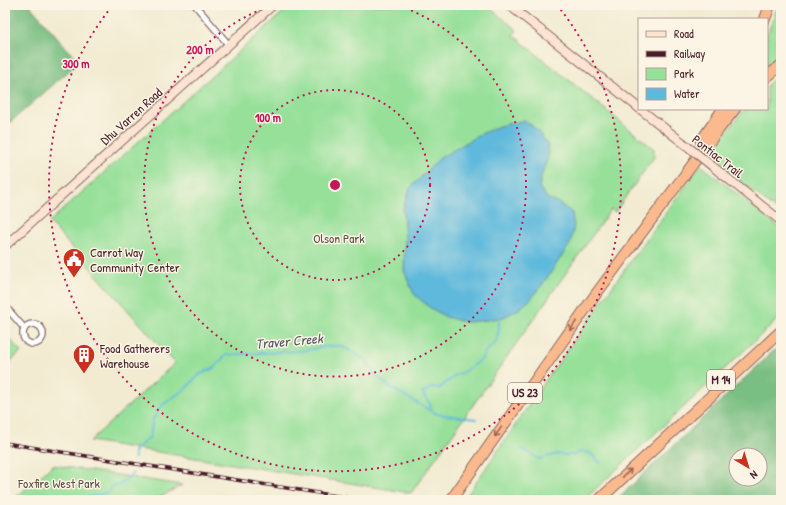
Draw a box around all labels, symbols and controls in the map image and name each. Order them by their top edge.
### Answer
legend [638,18,768,110]
text: Road [674,25,694,42]
text: 200 m [186,41,214,58]
text: Railway [674,45,705,62]
text: 300 m [62,55,90,72]
text: Park [674,65,694,82]
street label: Dhu Varren Road [96,83,166,149]
text: Water [674,85,700,102]
text: 100 m [255,109,281,126]
street label: Pontiac Trail [689,130,748,182]
centre of rings [328,178,342,192]
park label: Olson Park [313,229,365,247]
place label: Carrot Way Community Center [90,243,180,276]
public building icon: Carrot Way Community Center [61,246,87,279]
one-way arrow [569,320,577,331]
water label: Traver Creek [255,328,324,353]
place label: Food Gatherers Warehouse [99,339,170,372]
building icon: Food Gatherers Warehouse [71,342,97,375]
road number: M 14 [707,370,735,390]
road number: US 23 [508,383,542,403]
one-way arrow [494,426,502,437]
north arrow [728,447,768,487]
text: N [747,468,761,482]
one-way arrow [622,469,632,478]
park label: Foxfire West Park [17,474,100,492]

